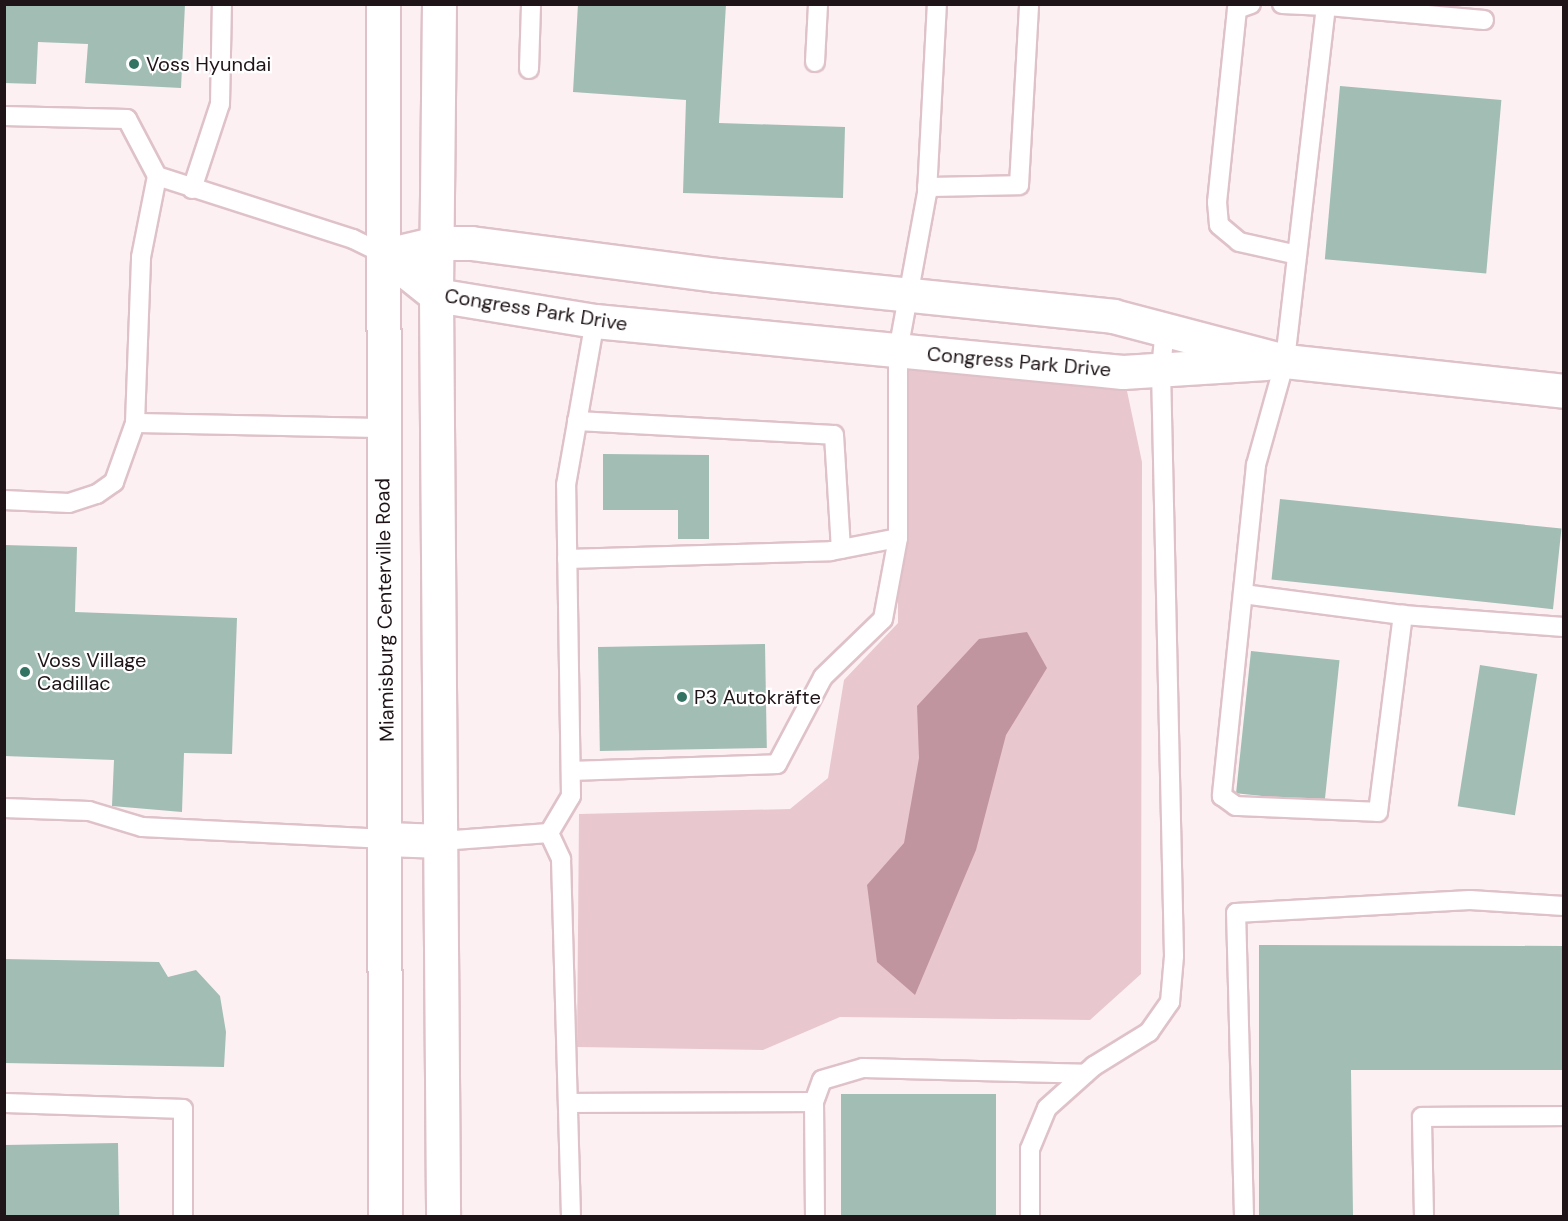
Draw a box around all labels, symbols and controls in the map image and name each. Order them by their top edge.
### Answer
place label: Voss Hyundai [146,52,271,76]
marker: Voss Hyundai [127,57,141,71]
street label: Congress Park Drive [443,284,629,336]
street label: Congress Park Drive [926,342,1112,382]
street label: Miamisburg Centerville Road [371,478,399,742]
place label: Voss Village Cadillac [37,648,146,695]
marker: Voss Village Cadillac [18,665,32,679]
place label: P3 Autokräfte [694,685,821,709]
marker: P3 Autokräfte [675,690,689,704]

